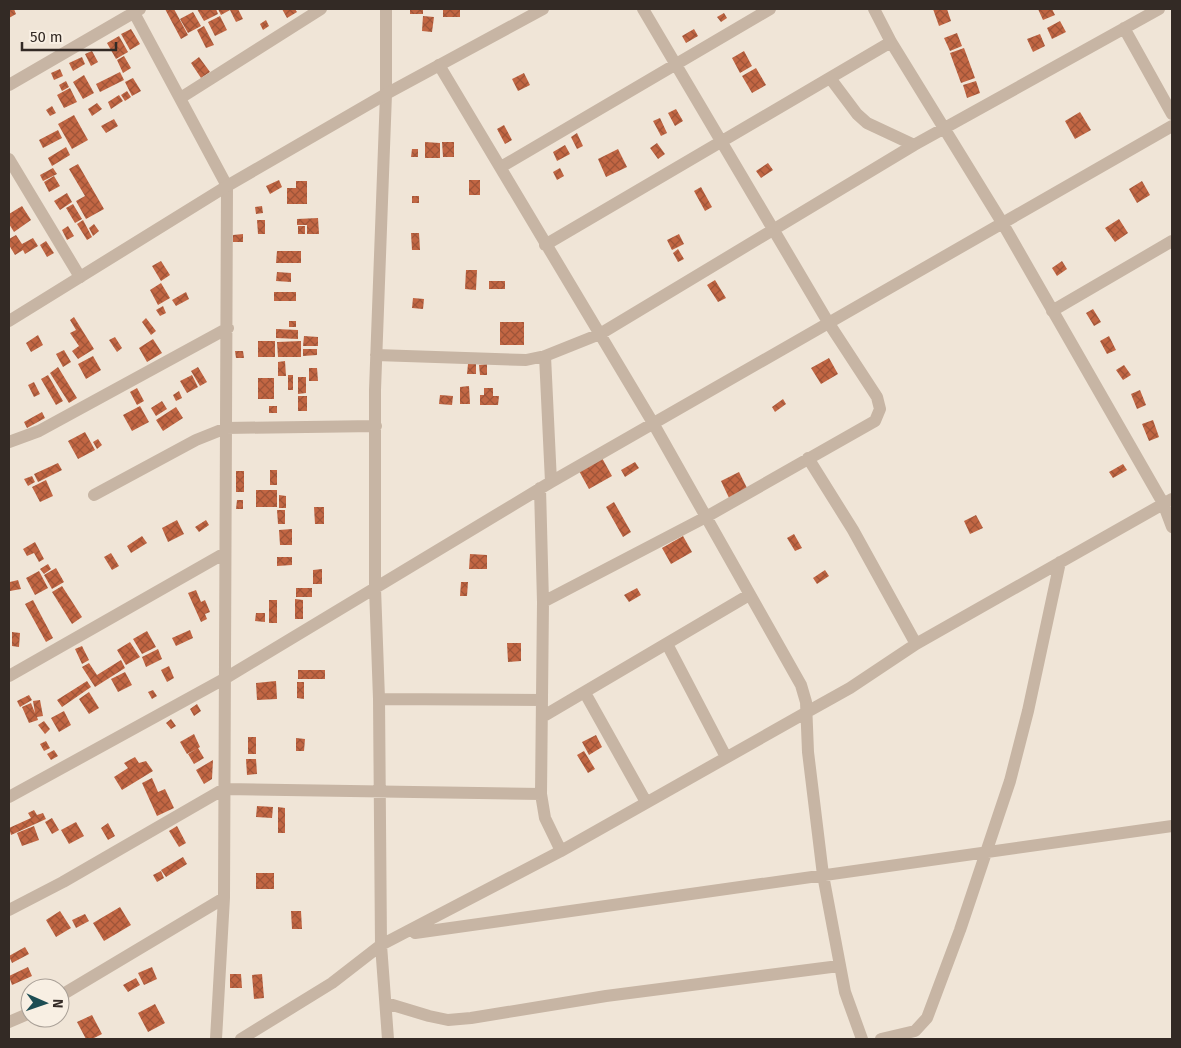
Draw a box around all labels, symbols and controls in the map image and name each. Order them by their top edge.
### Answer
scale bar [22,20,116,52]
text: 50 m [30,28,63,46]
north arrow [20,978,70,1028]
text: N [49,998,66,1008]

